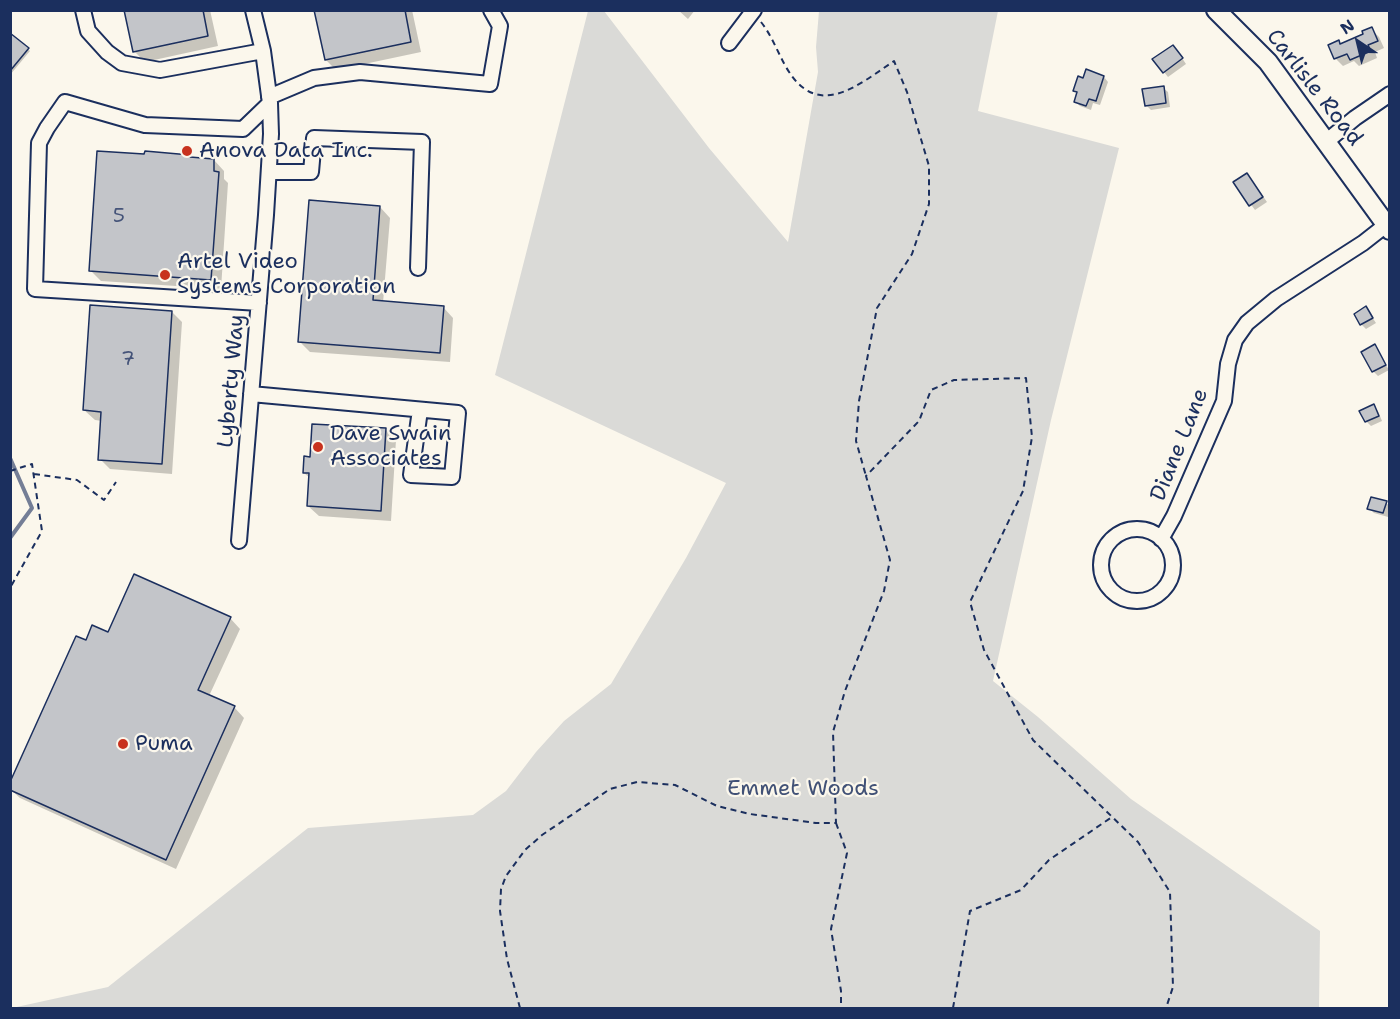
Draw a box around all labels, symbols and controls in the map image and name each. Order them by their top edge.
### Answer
north arrow [1328,12,1388,72]
text: N [1336,15,1359,39]
street label: Carlisle Road [1260,24,1368,152]
place label: Anova Data Inc. [199,138,373,164]
marker: Anova Data Inc. [180,144,194,158]
house number: 5 [113,205,125,229]
place label: Artel Video Systems Corporation [177,249,396,300]
marker: Artel Video Systems Corporation [158,268,172,282]
street label: Lyberty Way [213,313,251,449]
house number: 7 [121,348,135,372]
street label: Diane Lane [1146,385,1214,505]
place label: Dave Swain Associates [330,421,451,472]
marker: Dave Swain Associates [311,440,325,454]
place label: Puma [135,731,193,757]
marker: Puma [116,737,130,751]
park label: Emmet Woods [727,776,879,802]

